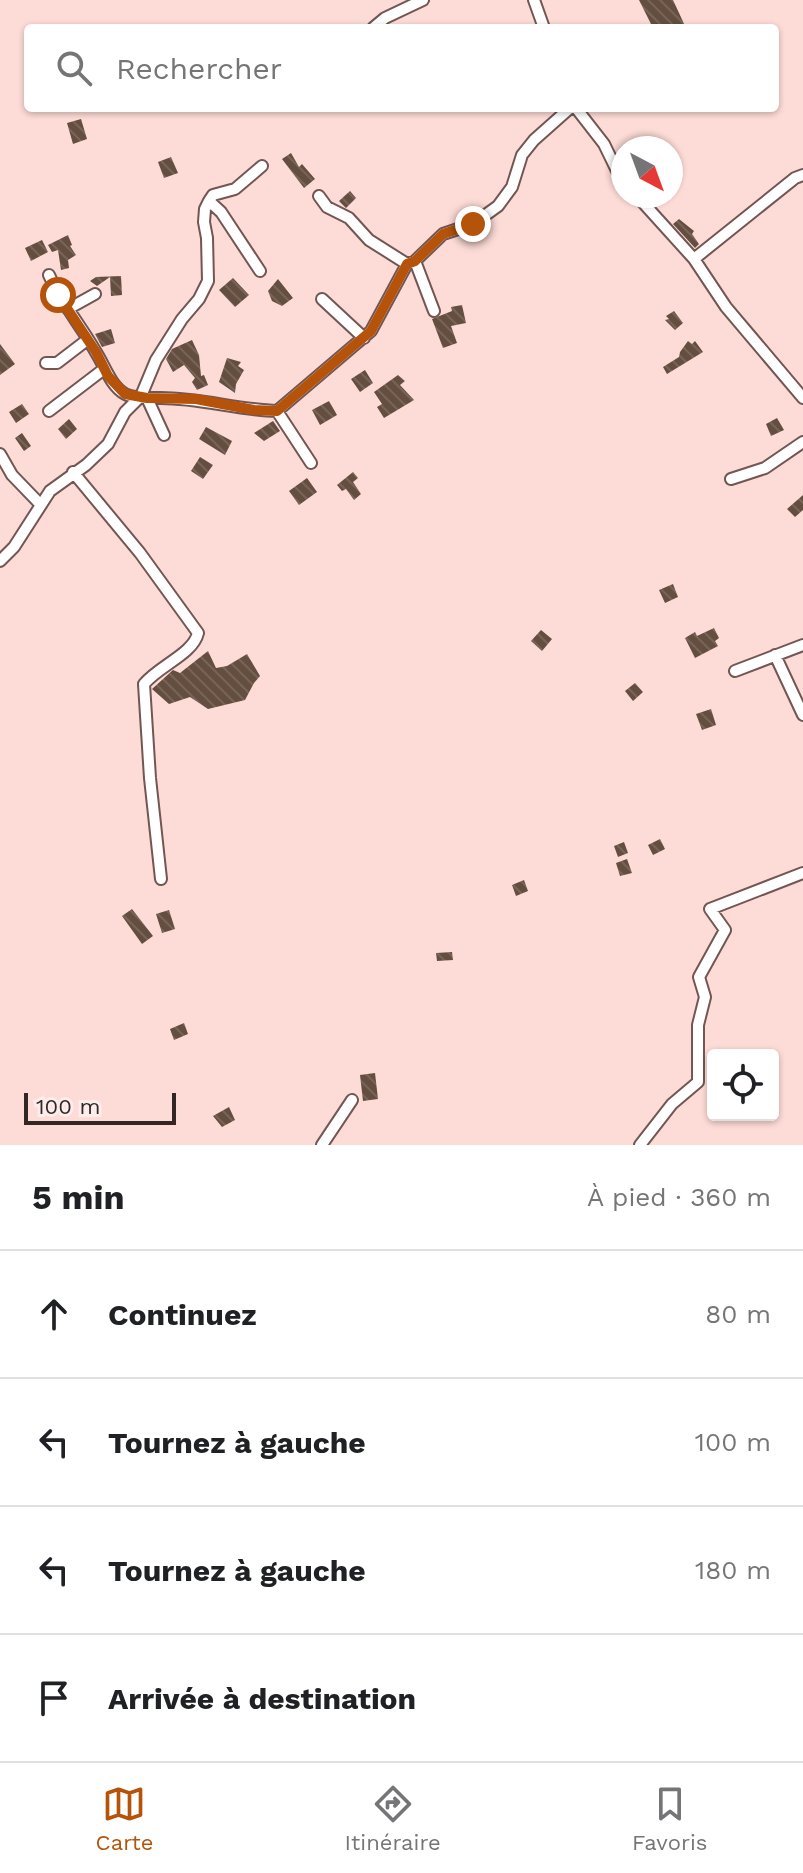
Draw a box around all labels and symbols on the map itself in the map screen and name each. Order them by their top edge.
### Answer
north arrow [611,136,683,208]
route end [455,206,491,242]
route start [40,277,76,313]
scale bar [24,1089,176,1125]

